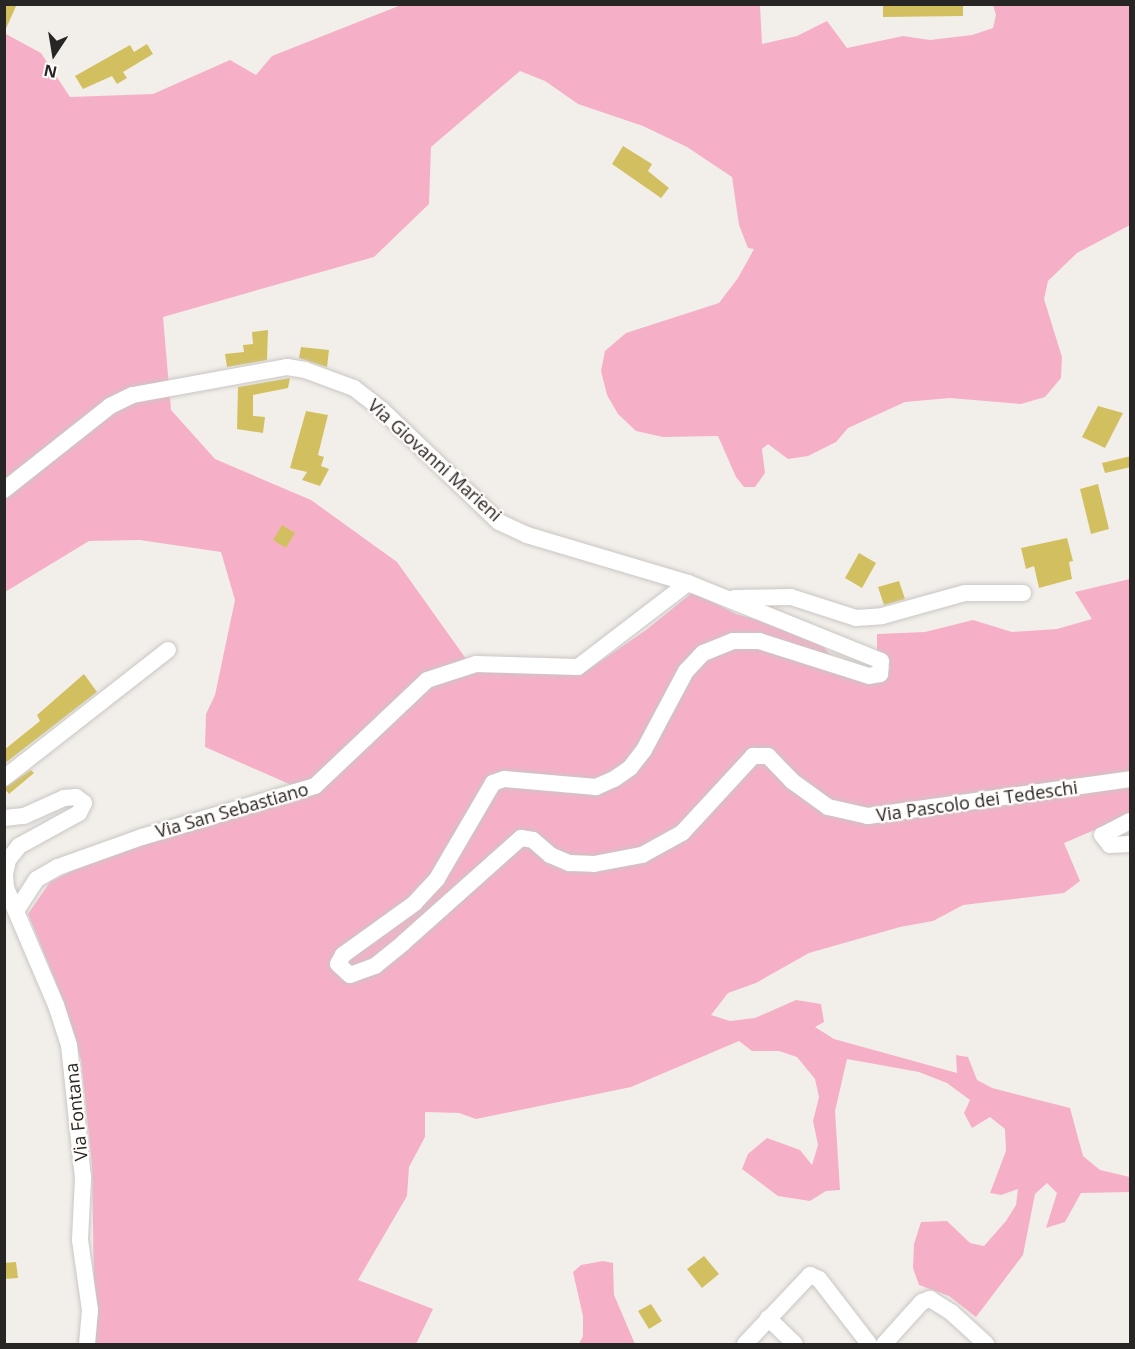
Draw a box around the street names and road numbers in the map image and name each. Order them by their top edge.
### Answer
street label: Via Giovanni Marieni [364,394,506,526]
street label: Via Pascolo dei Tedeschi [875,776,1079,826]
street label: Via San Sebastiano [153,778,311,842]
street label: Via Fontana [60,1062,92,1162]

